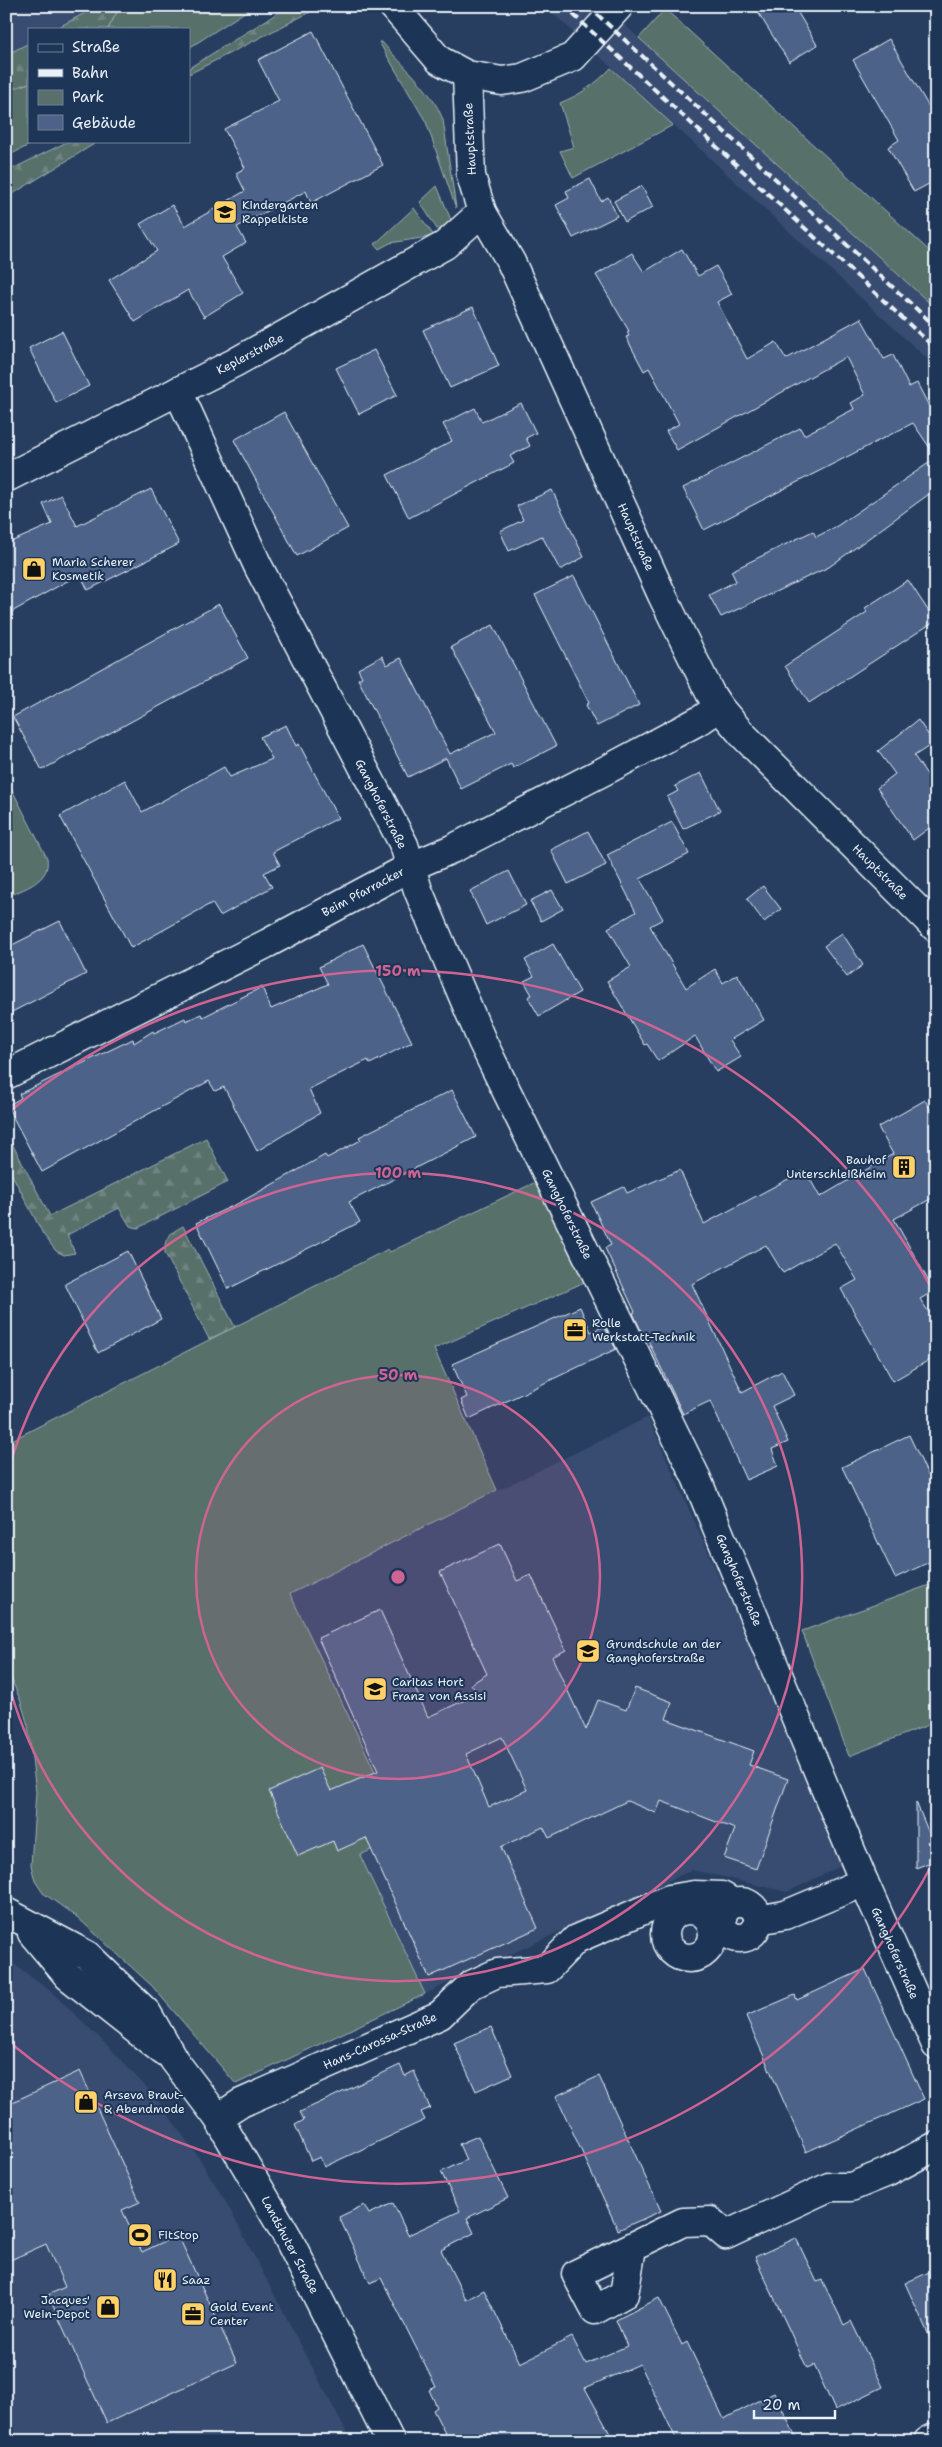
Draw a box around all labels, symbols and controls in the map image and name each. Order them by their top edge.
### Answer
legend [28,28,190,142]
text: Straße [72,37,120,57]
text: Bahn [72,63,108,83]
text: Park [72,87,104,107]
street label: Hauptstraße [460,102,480,176]
text: Gebäude [72,113,136,133]
place label: Kindergarten Rappelkiste [242,197,318,227]
school or university icon: Kindergarten Rappelkiste [212,199,238,225]
street label: Keplerstraße [214,330,287,378]
street label: Hauptstraße [614,501,658,574]
place label: Maria Scherer Kosmetik [52,554,135,584]
shop icon: Maria Scherer Kosmetik [21,556,47,582]
street label: Ganghoferstraße [351,756,411,852]
street label: Hauptstraße [849,841,911,903]
street label: Beim Pfarracker [319,863,407,921]
text: 150 m [375,961,421,981]
place label: Bauhof Unterschleißheim [786,1152,887,1182]
building icon: Bauhof Unterschleißheim [891,1154,917,1180]
text: 100 m [375,1163,421,1183]
street label: Ganghoferstraße [538,1166,596,1262]
place label: Rolle Werkstatt-Technik [592,1315,696,1345]
office icon: Rolle Werkstatt-Technik [562,1317,588,1343]
text: 50 m [379,1365,418,1385]
street label: Ganghoferstraße [712,1531,766,1629]
centre of rings [389,1568,407,1586]
place label: Grundschule an der Ganghoferstraße [606,1636,721,1666]
school or university icon: Grundschule an der Ganghoferstraße [575,1638,601,1664]
place label: Caritas Hort Franz von Assisi [392,1674,486,1704]
school or university icon: Caritas Hort Franz von Assisi [362,1676,388,1702]
street label: Ganghoferstraße [868,1905,923,2002]
street label: Hans-Carossa-Straße [321,2009,439,2073]
place label: Arseva Braut- & Abendmode [104,2087,185,2117]
shop icon: Arseva Braut- & Abendmode [73,2089,99,2115]
street label: Landshuter Straße [257,2193,323,2297]
sports icon: FitStop [127,2222,153,2248]
place label: FitStop [158,2227,199,2243]
restaurant icon: Saaz [152,2267,178,2293]
place label: Saaz [182,2272,211,2288]
place label: Jacques' Wein-Depot [24,2292,90,2322]
shop icon: Jacques' Wein-Depot [95,2294,121,2320]
place label: Gold Event Center [210,2299,274,2329]
office icon: Gold Event Center [180,2301,206,2327]
scale bar [754,2387,836,2419]
text: 20 m [762,2395,801,2415]

